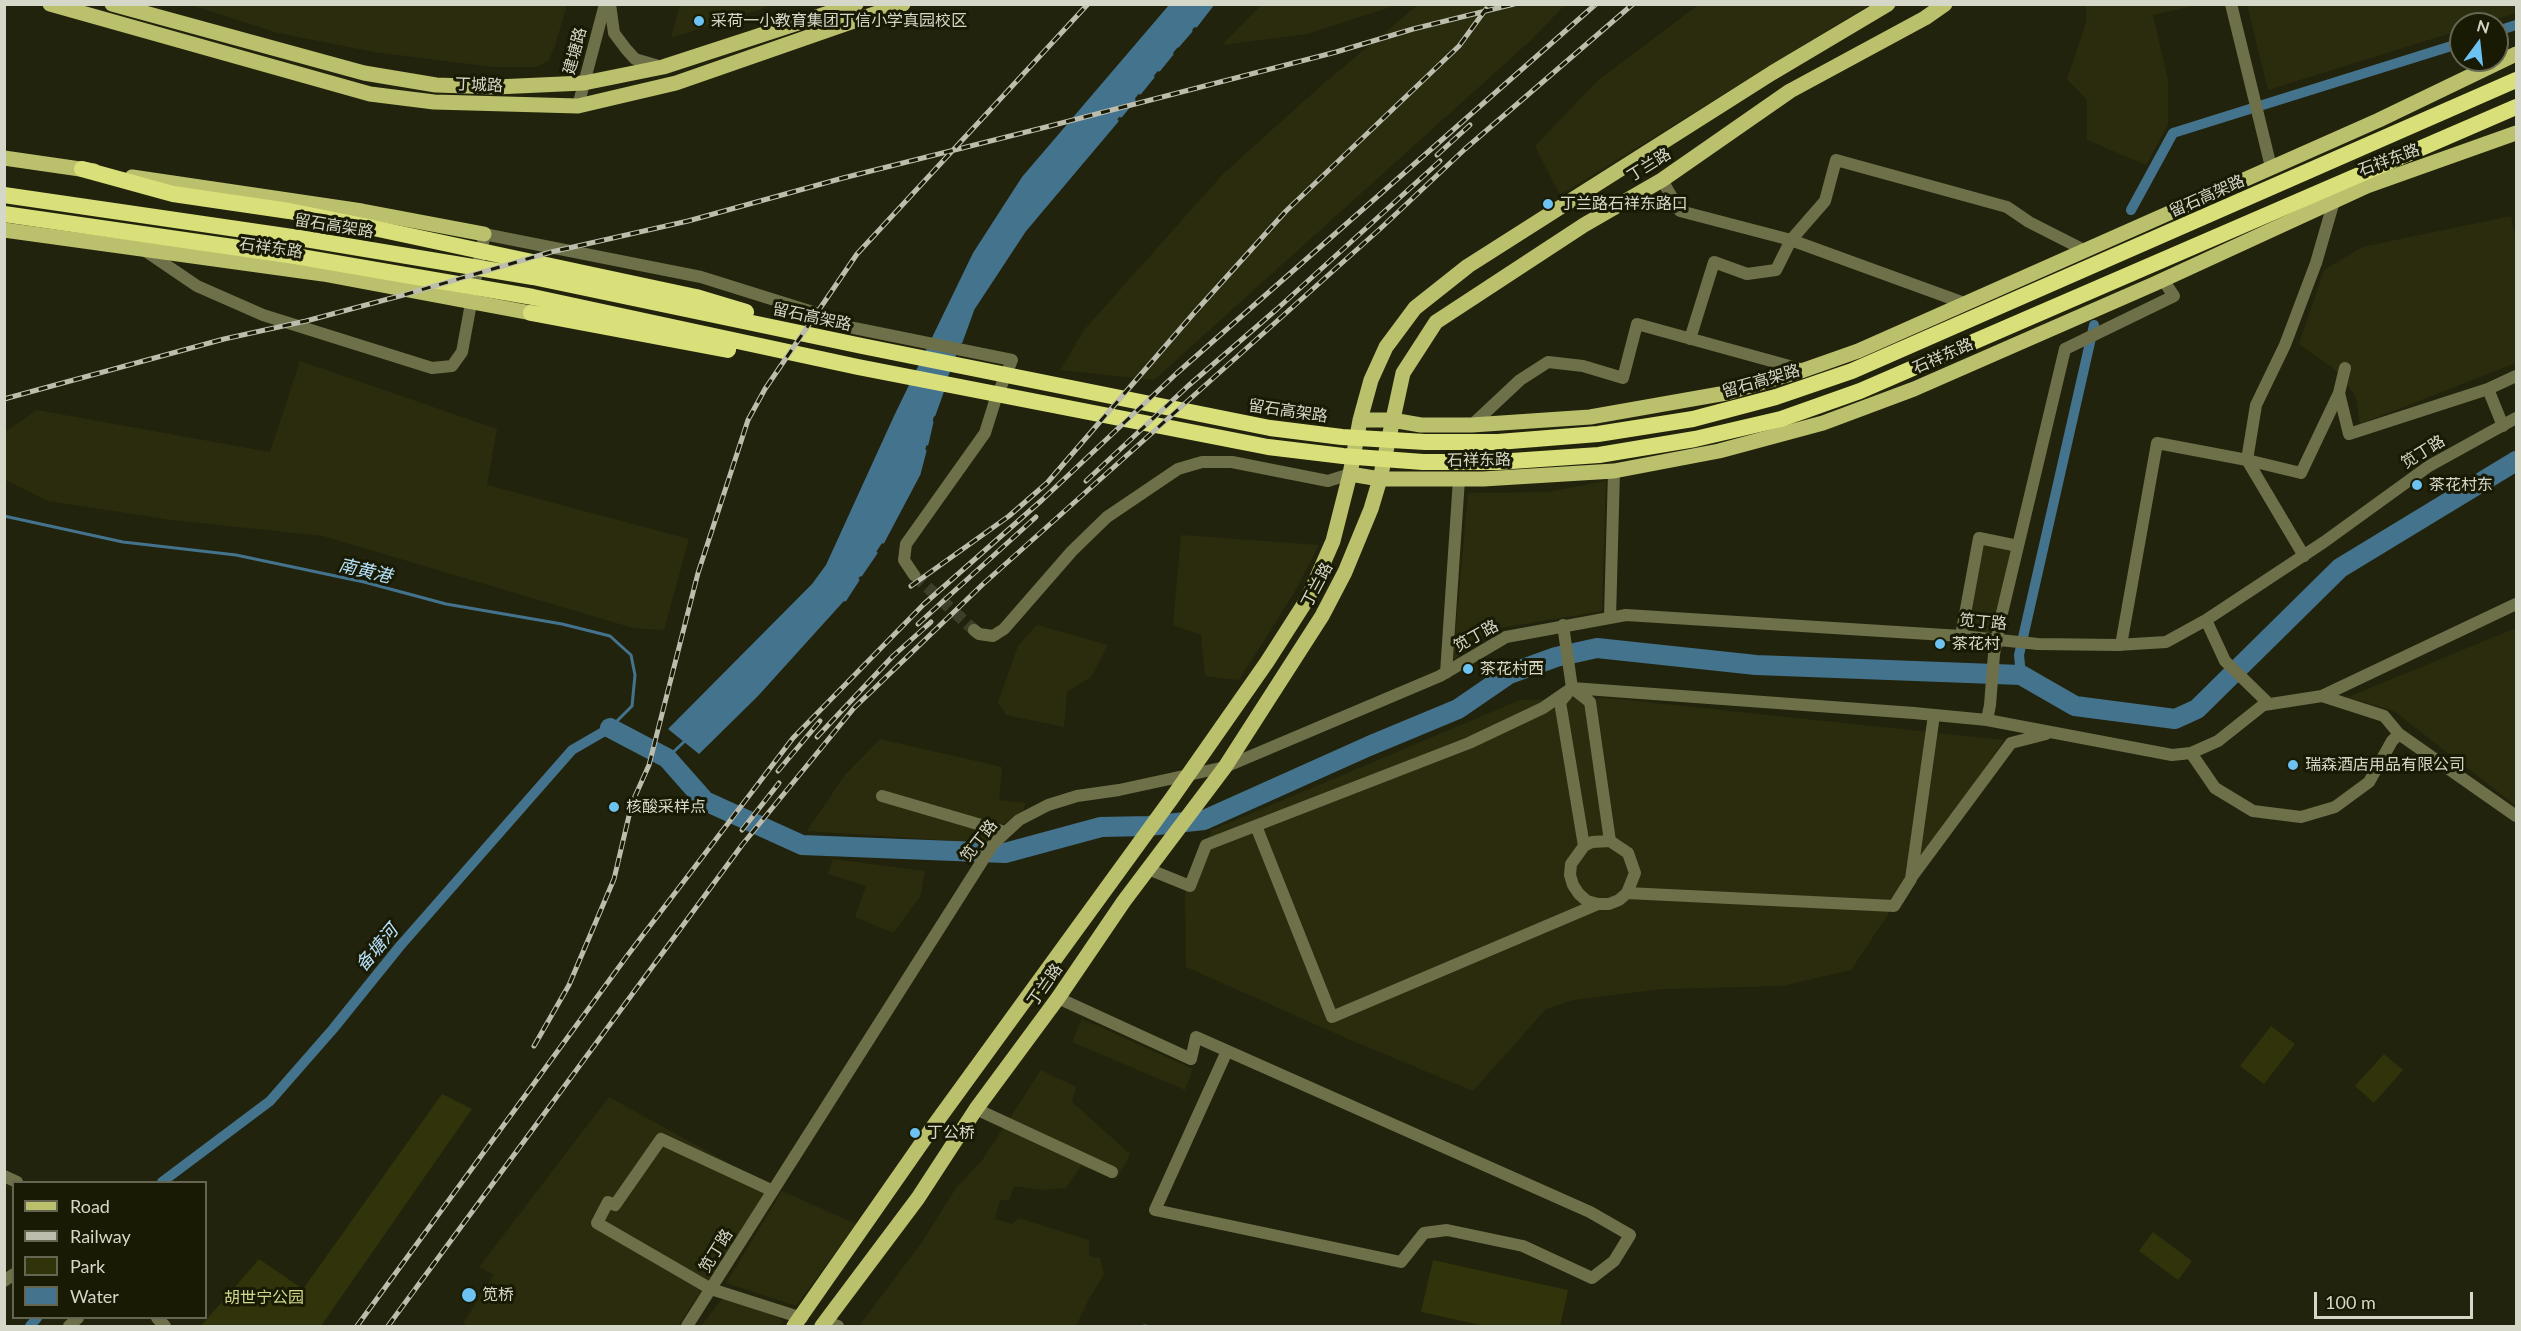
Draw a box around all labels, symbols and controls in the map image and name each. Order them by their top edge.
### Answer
place label: 采荷一小教育集团丁信小学真园校区 [711,11,967,31]
north arrow [2449,12,2509,72]
marker: 采荷一小教育集团丁信小学真园校区 [692,14,706,28]
text: N [2475,15,2492,37]
street label: 建塘路 [560,25,590,77]
street label: 丁城路 [455,75,503,95]
street label: 石祥东路 [2356,140,2422,180]
street label: 丁兰路 [1624,144,1674,186]
street label: 留石高架路 [2167,171,2247,221]
place label: 丁兰路石祥东路口 [1560,194,1688,214]
marker: 丁兰路石祥东路口 [1541,197,1555,211]
street label: 留石高架路 [293,210,375,242]
street label: 石祥东路 [238,234,304,262]
street label: 留石高架路 [771,299,853,335]
street label: 石祥东路 [1910,334,1976,378]
street label: 留石高架路 [1720,361,1802,401]
street label: 留石高架路 [1247,396,1329,426]
street label: 笕丁路 [2398,431,2448,473]
street label: 石祥东路 [1447,450,1511,470]
place label: 茶花村东 [2429,475,2493,495]
marker: 茶花村东 [2410,478,2424,492]
water label: 南黄港 [336,554,394,588]
street label: 丁兰路 [1297,559,1337,611]
street label: 笕丁路 [1958,610,2008,634]
street label: 笕丁路 [1450,616,1502,656]
place label: 茶花村 [1952,634,2000,654]
marker: 茶花村 [1933,637,1947,651]
place label: 茶花村西 [1480,659,1544,679]
marker: 茶花村西 [1461,662,1475,676]
place label: 瑞森酒店用品有限公司 [2305,755,2465,775]
marker: 瑞森酒店用品有限公司 [2286,758,2300,772]
place label: 核酸采样点 [626,797,706,817]
marker: 核酸采样点 [607,800,621,814]
street label: 笕丁路 [957,816,1001,866]
water label: 备塘河 [351,920,403,976]
street label: 丁兰路 [1023,960,1067,1010]
place label: 丁公桥 [927,1123,975,1143]
marker: 丁公桥 [908,1126,922,1140]
legend [12,1181,207,1319]
text: Road [70,1195,110,1217]
text: Railway [70,1225,131,1247]
street label: 笕丁路 [695,1226,737,1276]
text: Park [70,1255,105,1277]
scale bar [2317,1280,2476,1318]
text: Water [70,1285,119,1307]
place label: 笕桥 [482,1285,514,1305]
marker: 笕桥 [460,1286,478,1304]
park label: 胡世宁公园 [224,1288,304,1308]
text: 100 m [2325,1291,2376,1313]

